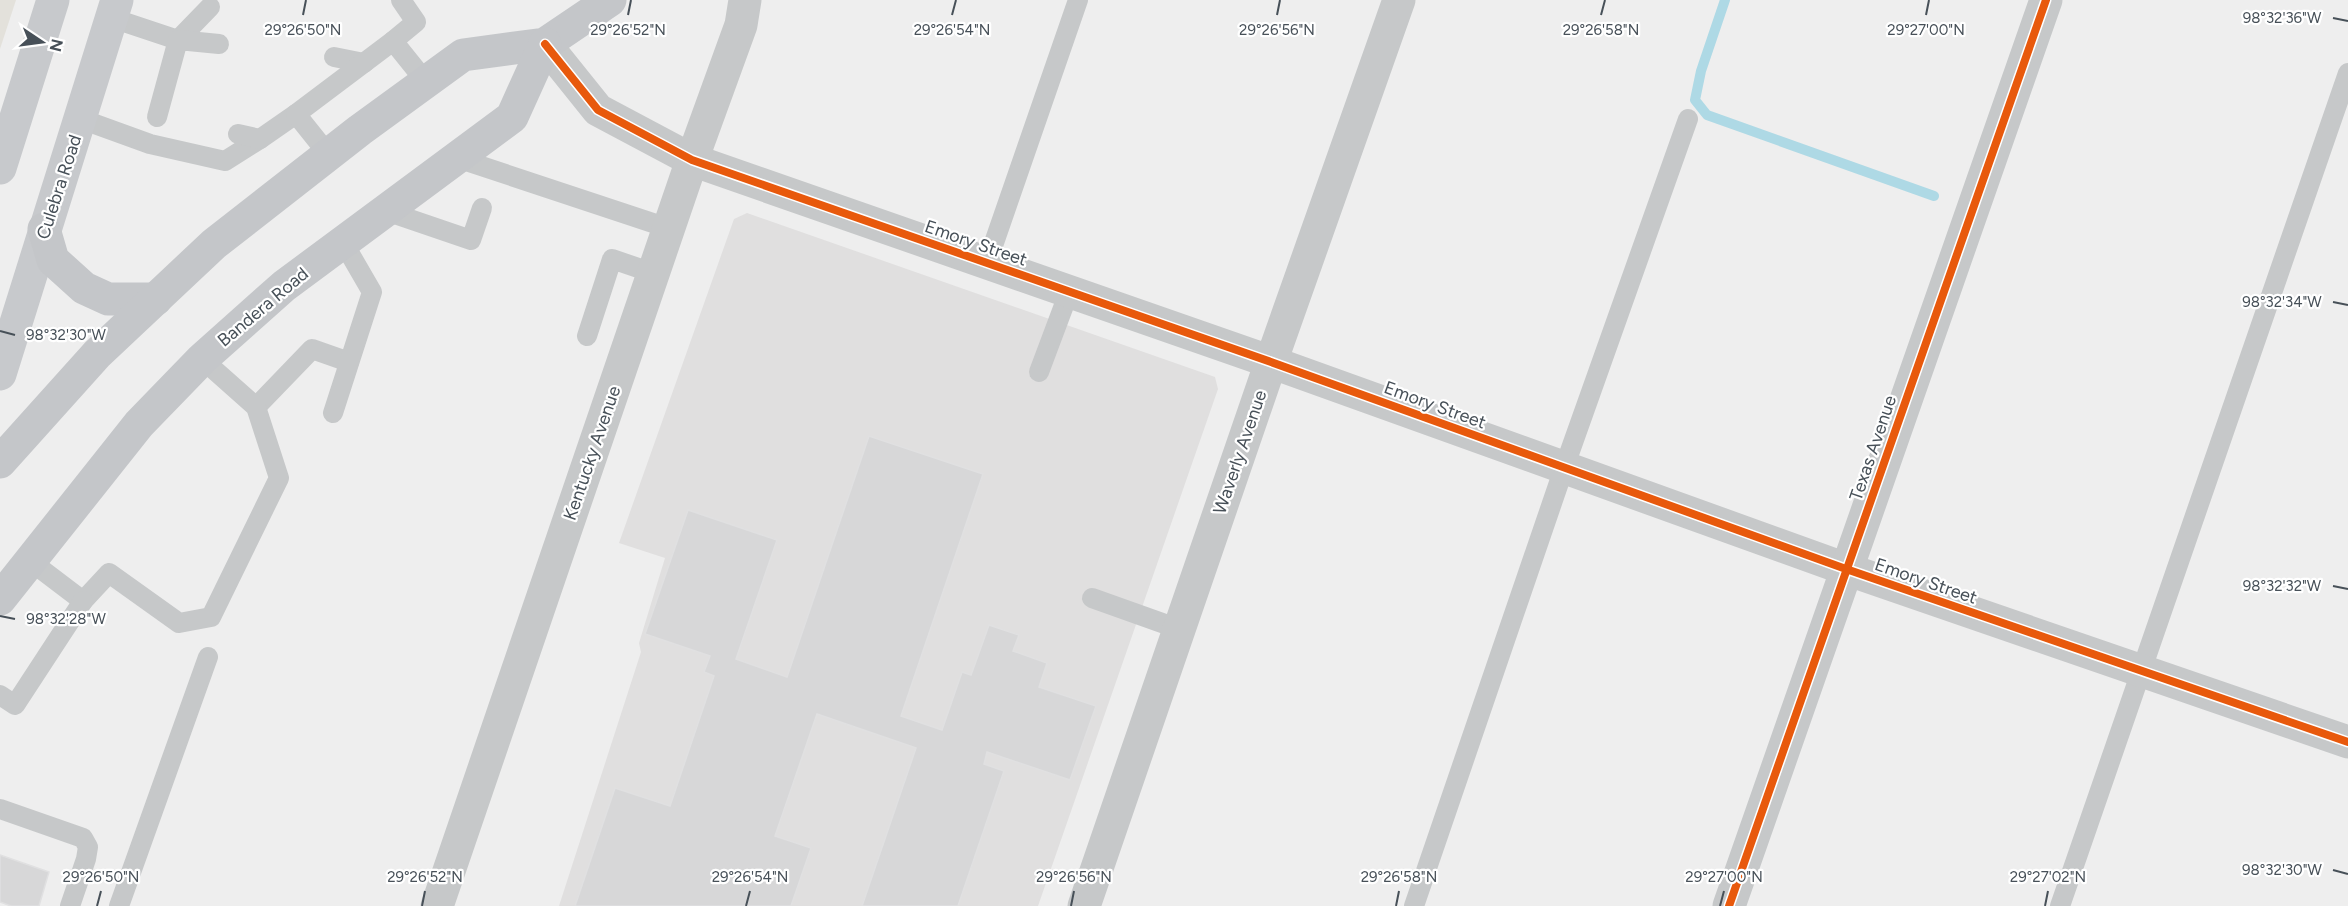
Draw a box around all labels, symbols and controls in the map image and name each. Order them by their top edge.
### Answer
text: 98°32'36"W [2243,9,2322,27]
north arrow [12,12,72,72]
text: 29°26'50"N [265,21,341,39]
text: 29°26'52"N [590,21,666,39]
text: 29°26'54"N [914,21,990,39]
text: 29°26'56"N [1239,21,1315,39]
text: 29°26'58"N [1563,21,1639,39]
text: 29°27'00"N [1887,21,1965,39]
text: N [45,37,67,53]
street label: Culebra Road [32,132,86,242]
street label: Emory Street [922,215,1030,271]
street label: Bandera Road [213,263,313,351]
text: 98°32'34"W [2242,293,2322,311]
text: 98°32'30"W [26,326,106,344]
street label: Emory Street [1381,376,1489,434]
street label: Kentucky Avenue [559,383,625,523]
street label: Waverly Avenue [1209,387,1272,517]
street label: Texas Avenue [1845,392,1901,504]
street label: Emory Street [1872,553,1980,609]
text: 98°32'32"W [2243,577,2322,595]
text: 98°32'28"W [26,610,106,628]
text: 98°32'30"W [2242,861,2322,879]
text: 29°26'50"N [63,868,139,886]
text: 29°26'52"N [387,868,463,886]
text: 29°26'54"N [712,868,788,886]
text: 29°26'56"N [1036,868,1112,886]
text: 29°26'58"N [1361,868,1437,886]
text: 29°27'00"N [1685,868,1763,886]
text: 29°27'02"N [2010,868,2086,886]

